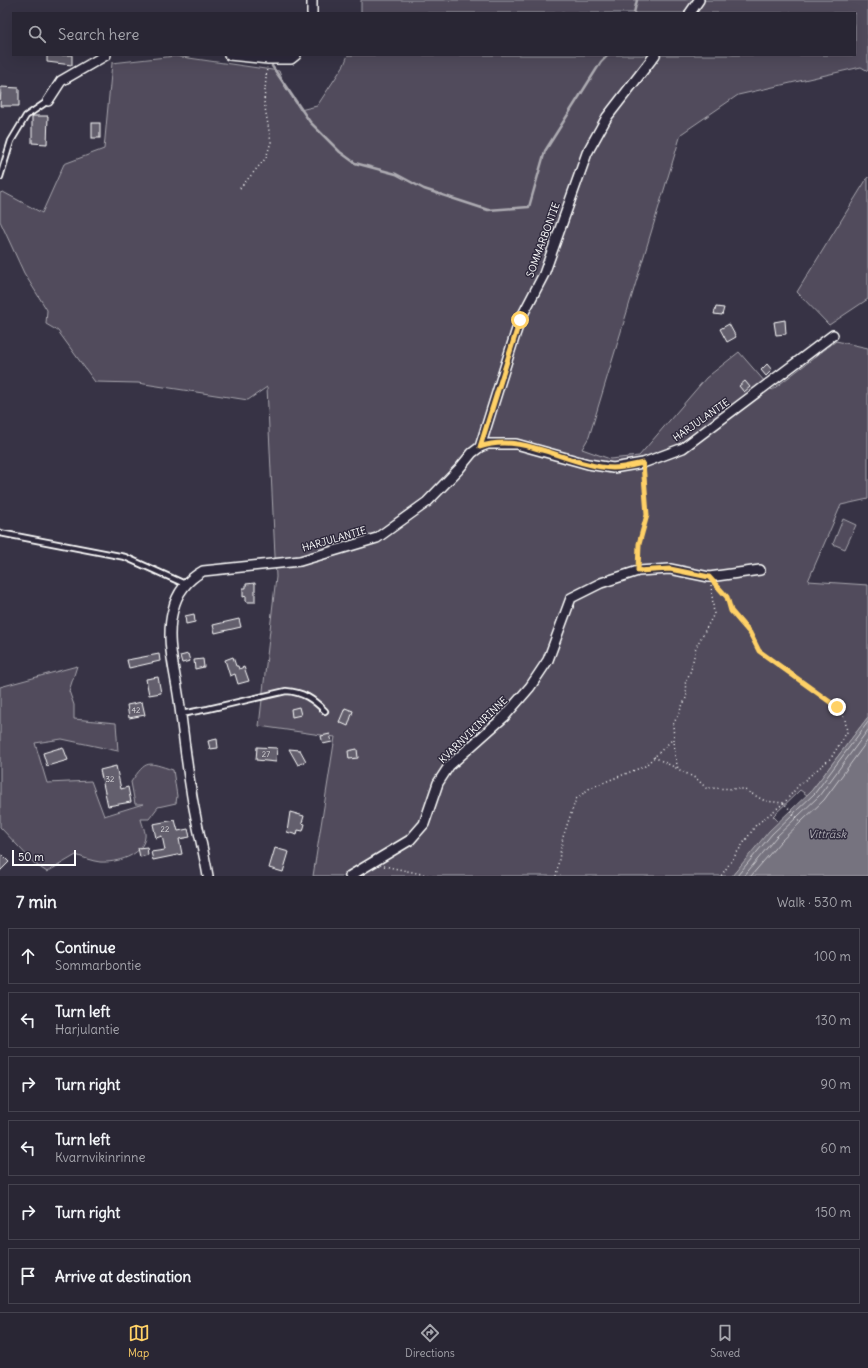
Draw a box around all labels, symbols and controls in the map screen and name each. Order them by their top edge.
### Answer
search box [12,12,856,56]
icon: search [26,23,48,45]
text: Search here [58,25,139,44]
street label: SOMMARBONTIE [523,201,563,279]
route start [511,311,529,329]
street label: HARJULANTIE [670,396,732,444]
street label: HARJULANTIE [300,524,368,554]
street label: KVARNVIKINRINNE [436,694,510,766]
route end [828,698,846,716]
house number: 42 [131,705,141,715]
house number: 27 [262,749,270,759]
house number: 32 [106,774,115,784]
house number: 22 [161,824,170,834]
water label: Vitträsk [808,827,847,841]
scale bar [12,848,76,867]
text: 50 m [18,850,44,864]
text: 7 min [16,891,57,913]
text: Walk · 530 m [777,894,852,911]
text: Continue [55,938,116,957]
icon: ahead [17,945,39,967]
text: 100 m [814,948,851,965]
text: Sommarbontie [55,957,141,974]
text: Turn left [55,1002,110,1021]
icon: left [17,1009,39,1031]
text: 130 m [815,1012,851,1029]
text: Harjulantie [55,1021,120,1038]
icon: right [17,1073,39,1095]
text: Turn right [55,1075,120,1094]
text: 90 m [820,1076,851,1093]
text: Turn left [55,1130,110,1149]
icon: left [17,1137,39,1159]
text: 60 m [820,1140,851,1157]
text: Kvarnvikinrinne [55,1149,146,1166]
icon: right [17,1201,39,1223]
text: Turn right [55,1203,120,1222]
text: 150 m [815,1204,851,1221]
icon: arrive [17,1265,39,1287]
text: Arrive at destination [55,1267,191,1286]
tab: Map [128,1322,150,1360]
tab: Directions [405,1322,455,1360]
tab: Saved [710,1322,740,1360]

